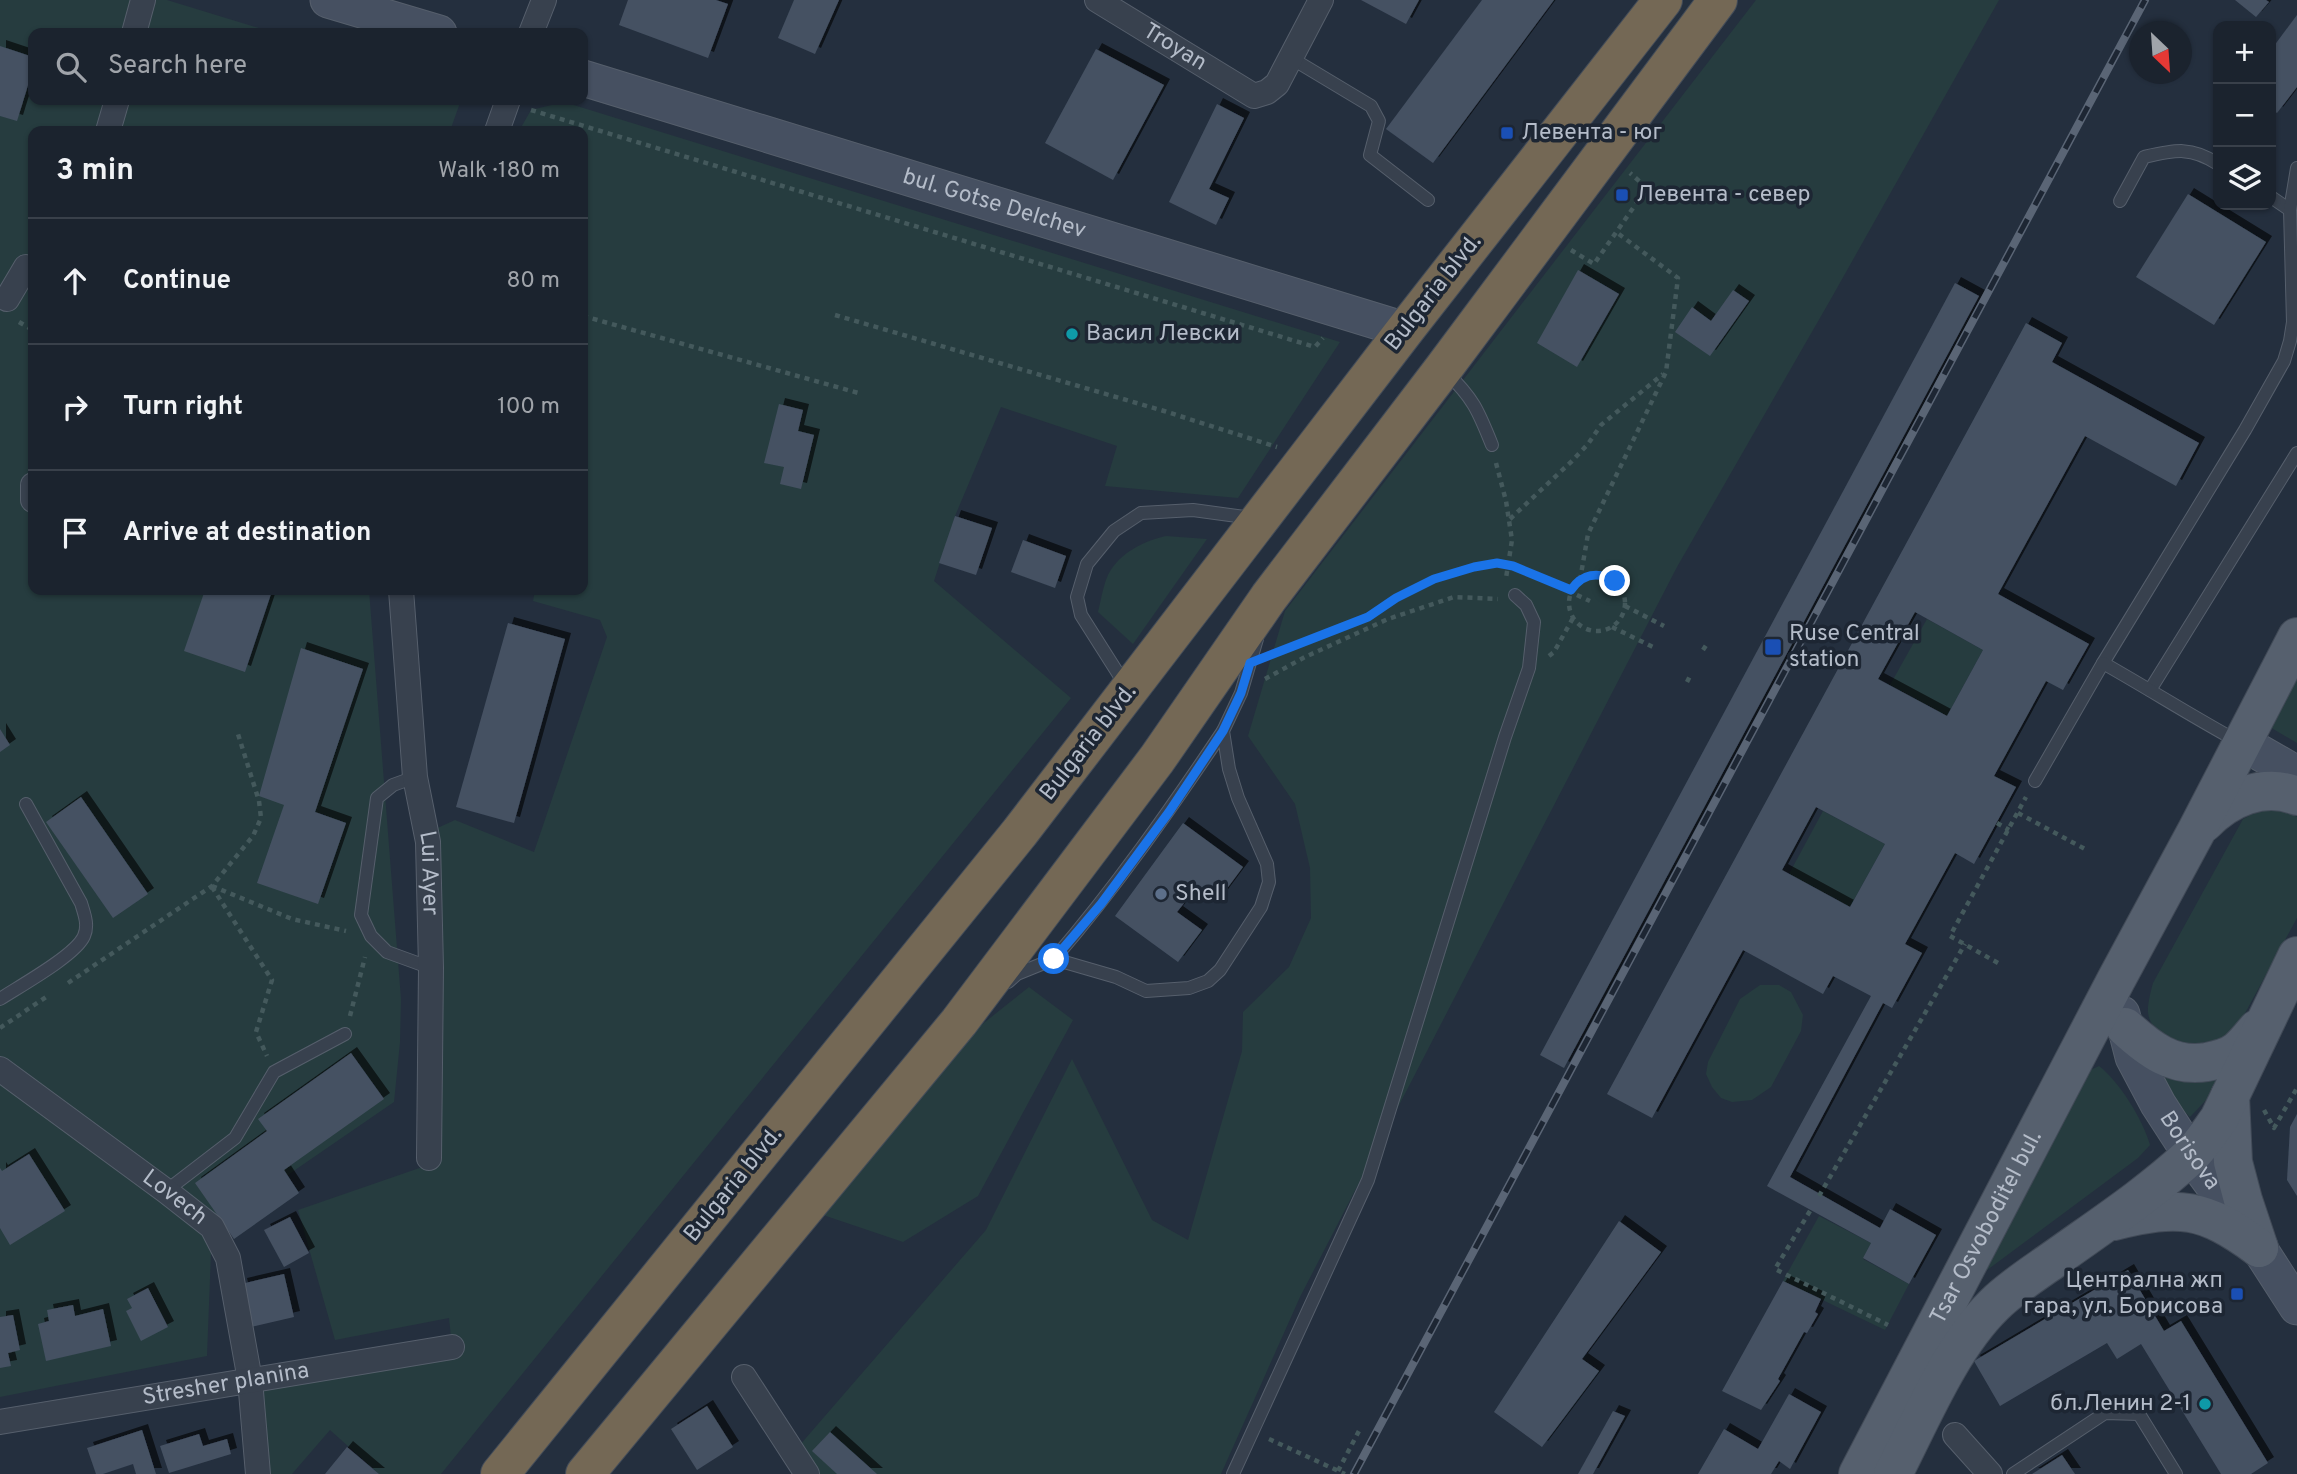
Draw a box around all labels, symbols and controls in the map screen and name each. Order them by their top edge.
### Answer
street label: Troyan [1137,17,1212,78]
north arrow [2129,21,2192,84]
map controls [2213,21,2276,210]
button: + [2213,21,2276,84]
search box [28,28,588,105]
icon: search [52,48,90,86]
text: Search here [108,50,247,83]
button: − [2213,84,2276,147]
place label: Левента - юг [1521,119,1663,148]
marker: Левента - юг [1499,125,1515,141]
button: layers [2213,147,2276,210]
text: 3 min [56,153,134,190]
text: Walk · 180 m [438,157,560,186]
street label: bul. Gotse Delchev [899,162,1089,246]
place label: Левента - север [1636,181,1811,210]
marker: Левента - север [1614,187,1630,203]
street label: Bulgaria blvd. [1379,229,1489,357]
icon: ahead [56,262,94,300]
text: Continue [123,265,231,298]
text: 80 m [507,267,560,296]
place label: Васил Левски [1086,320,1240,349]
marker: Васил Левски [1064,326,1080,342]
icon: right [56,388,94,426]
text: Turn right [123,391,243,424]
text: 100 m [497,393,560,422]
icon: arrive [56,514,94,552]
text: Arrive at destination [123,517,371,550]
route end [1599,565,1630,596]
place label: Ruse Central station [1789,620,1920,675]
marker: Ruse Central station [1763,637,1783,657]
street label: Bulgaria blvd. [1034,679,1144,807]
street label: Lui Ayer [412,828,444,916]
place label: Shell [1175,880,1227,909]
marker: Shell [1153,886,1169,902]
route start [1038,943,1069,974]
street label: Borisova [2152,1106,2227,1196]
street label: Bulgaria blvd. [679,1121,789,1249]
street label: Tsar Osvoboditel bul. [1924,1126,2049,1330]
street label: Lovech [136,1164,213,1232]
place label: Централна жп гара, ул. Борисова [2024,1267,2223,1322]
marker: Централна жп гара, ул. Борисова [2229,1286,2245,1302]
street label: Stresher planina [141,1356,311,1413]
place label: бл.Ленин 2-1 [2050,1390,2191,1419]
marker: бл.Ленин 2-1 [2197,1396,2213,1412]

